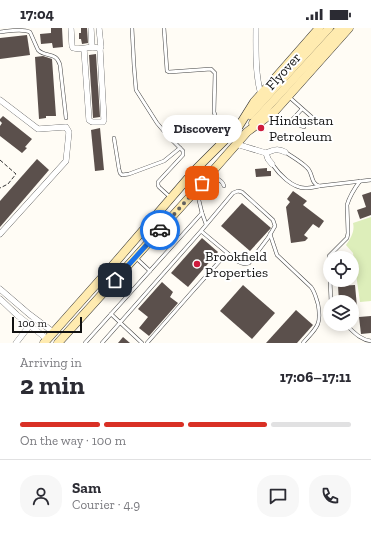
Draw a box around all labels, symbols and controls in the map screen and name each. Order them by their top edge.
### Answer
text: 17:04 [20,5,54,23]
street label: Flyover [262,49,305,94]
place label: Hindustan Petroleum [269,112,333,145]
callout: Discovery [162,115,242,143]
text: Discovery [173,121,231,136]
marker: Hindustan Petroleum [256,123,266,133]
pin [185,166,219,200]
icon: bag [191,172,213,194]
courier [140,210,180,250]
icon: car [149,219,171,241]
place label: Brookfield Properties [205,248,268,281]
map controls [323,251,359,331]
button: locate [323,251,359,287]
marker: Brookfield Properties [192,259,202,269]
pin [98,263,132,297]
icon: home [104,269,126,291]
button: layers [323,295,359,331]
scale bar [12,315,82,334]
text: 100 m [18,317,47,330]
text: Arriving in [20,355,82,370]
text: 17:06–17:11 [280,368,351,386]
text: 2 min [20,369,85,401]
text: On the way · 100 m [20,433,126,448]
button: person [20,475,62,517]
button: chat [257,475,299,517]
button: phone [309,475,351,517]
text: Sam [72,479,101,497]
text: Courier · 4.9 [72,497,140,512]

